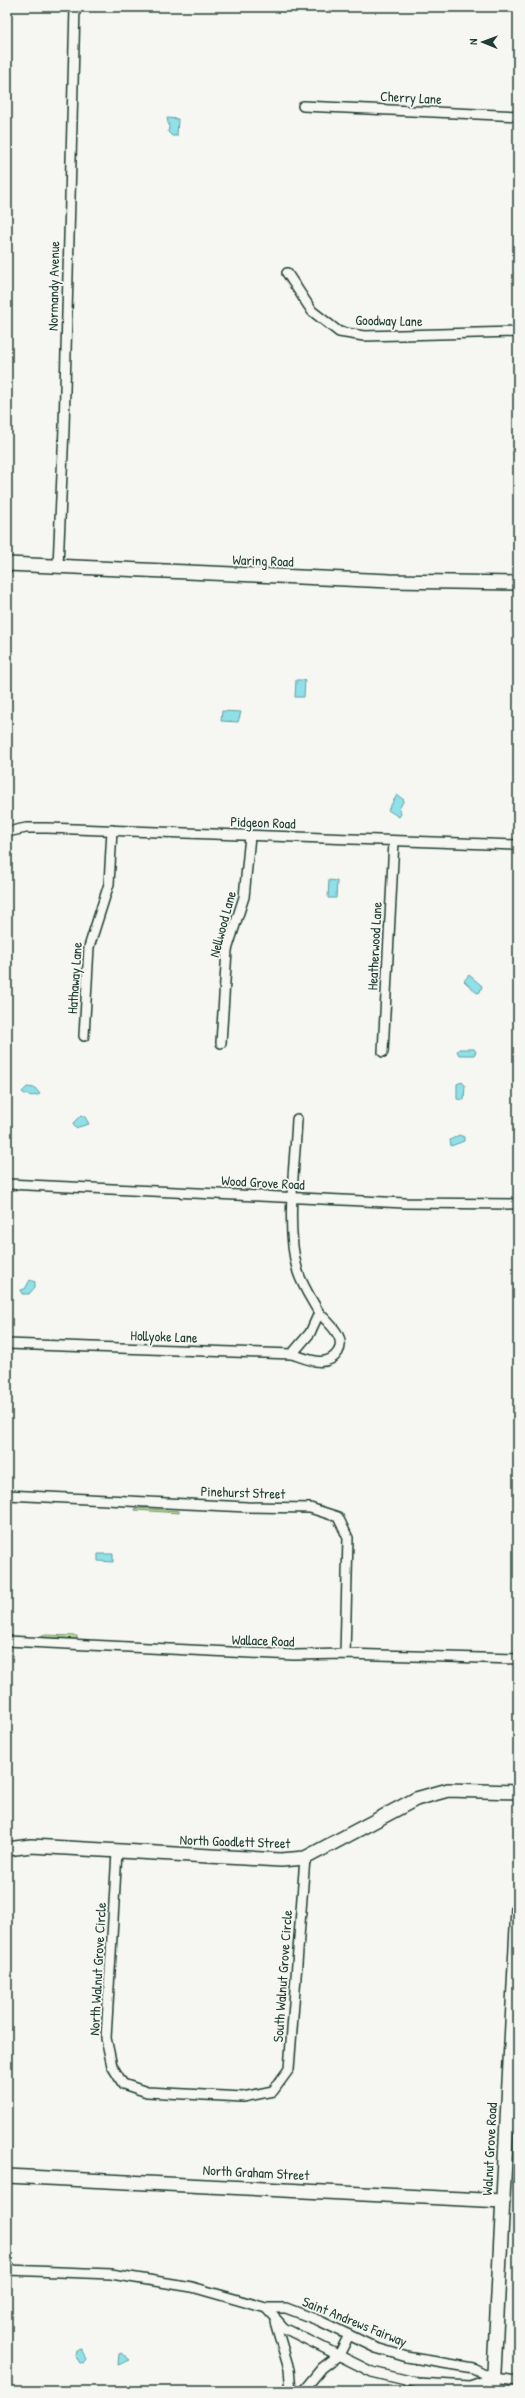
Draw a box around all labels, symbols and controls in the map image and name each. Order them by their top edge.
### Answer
north arrow [463,22,503,62]
text: N [466,39,480,45]
street label: Cherry Lane [380,86,443,109]
street label: Normandy Avenue [43,240,64,331]
street label: Goodway Lane [355,310,423,331]
street label: Waring Road [232,549,295,572]
street label: Pidgeon Road [230,811,296,834]
street label: Nellwood Lane [204,888,240,959]
street label: Heatherwood Lane [362,901,386,991]
street label: Hathaway Lane [62,941,87,1015]
street label: Wood Grove Road [221,1170,306,1194]
street label: Hollyoke Lane [130,1325,198,1348]
street label: Pinehurst Street [200,1481,286,1503]
street label: Wallace Road [231,1629,295,1651]
street label: North Goodlett Street [179,1830,291,1852]
street label: North Walnut Grove Circle [84,1902,110,2036]
street label: South Walnut Grove Circle [268,1909,296,2043]
street label: Walnut Grove Road [477,2102,501,2196]
street label: North Graham Street [202,2160,310,2184]
street label: Saint Andrews Fairway [299,2291,410,2352]

